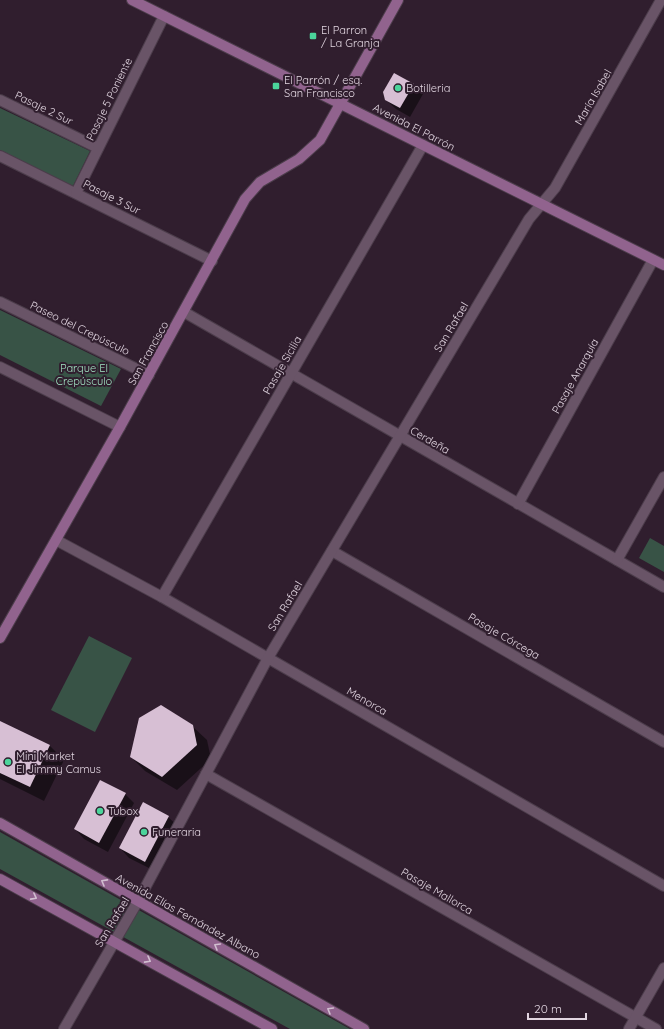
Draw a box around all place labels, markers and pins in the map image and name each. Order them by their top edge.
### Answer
place label: El Parron / La Granja [321,23,380,50]
marker: El Parron / La Granja [308,31,318,41]
place label: El Parrón / esq. San Francisco [284,73,362,100]
marker: El Parrón / esq. San Francisco [271,81,281,91]
place label: Botilleria [406,81,450,95]
marker: Botilleria [393,83,403,93]
place label: Mini Market El Jimmy Camus [16,749,101,776]
marker: Mini Market El Jimmy Camus [3,757,13,767]
place label: Tubox [108,804,138,818]
marker: Tubox [95,806,105,816]
place label: Funeraria [152,825,201,839]
marker: Funeraria [139,827,149,837]

